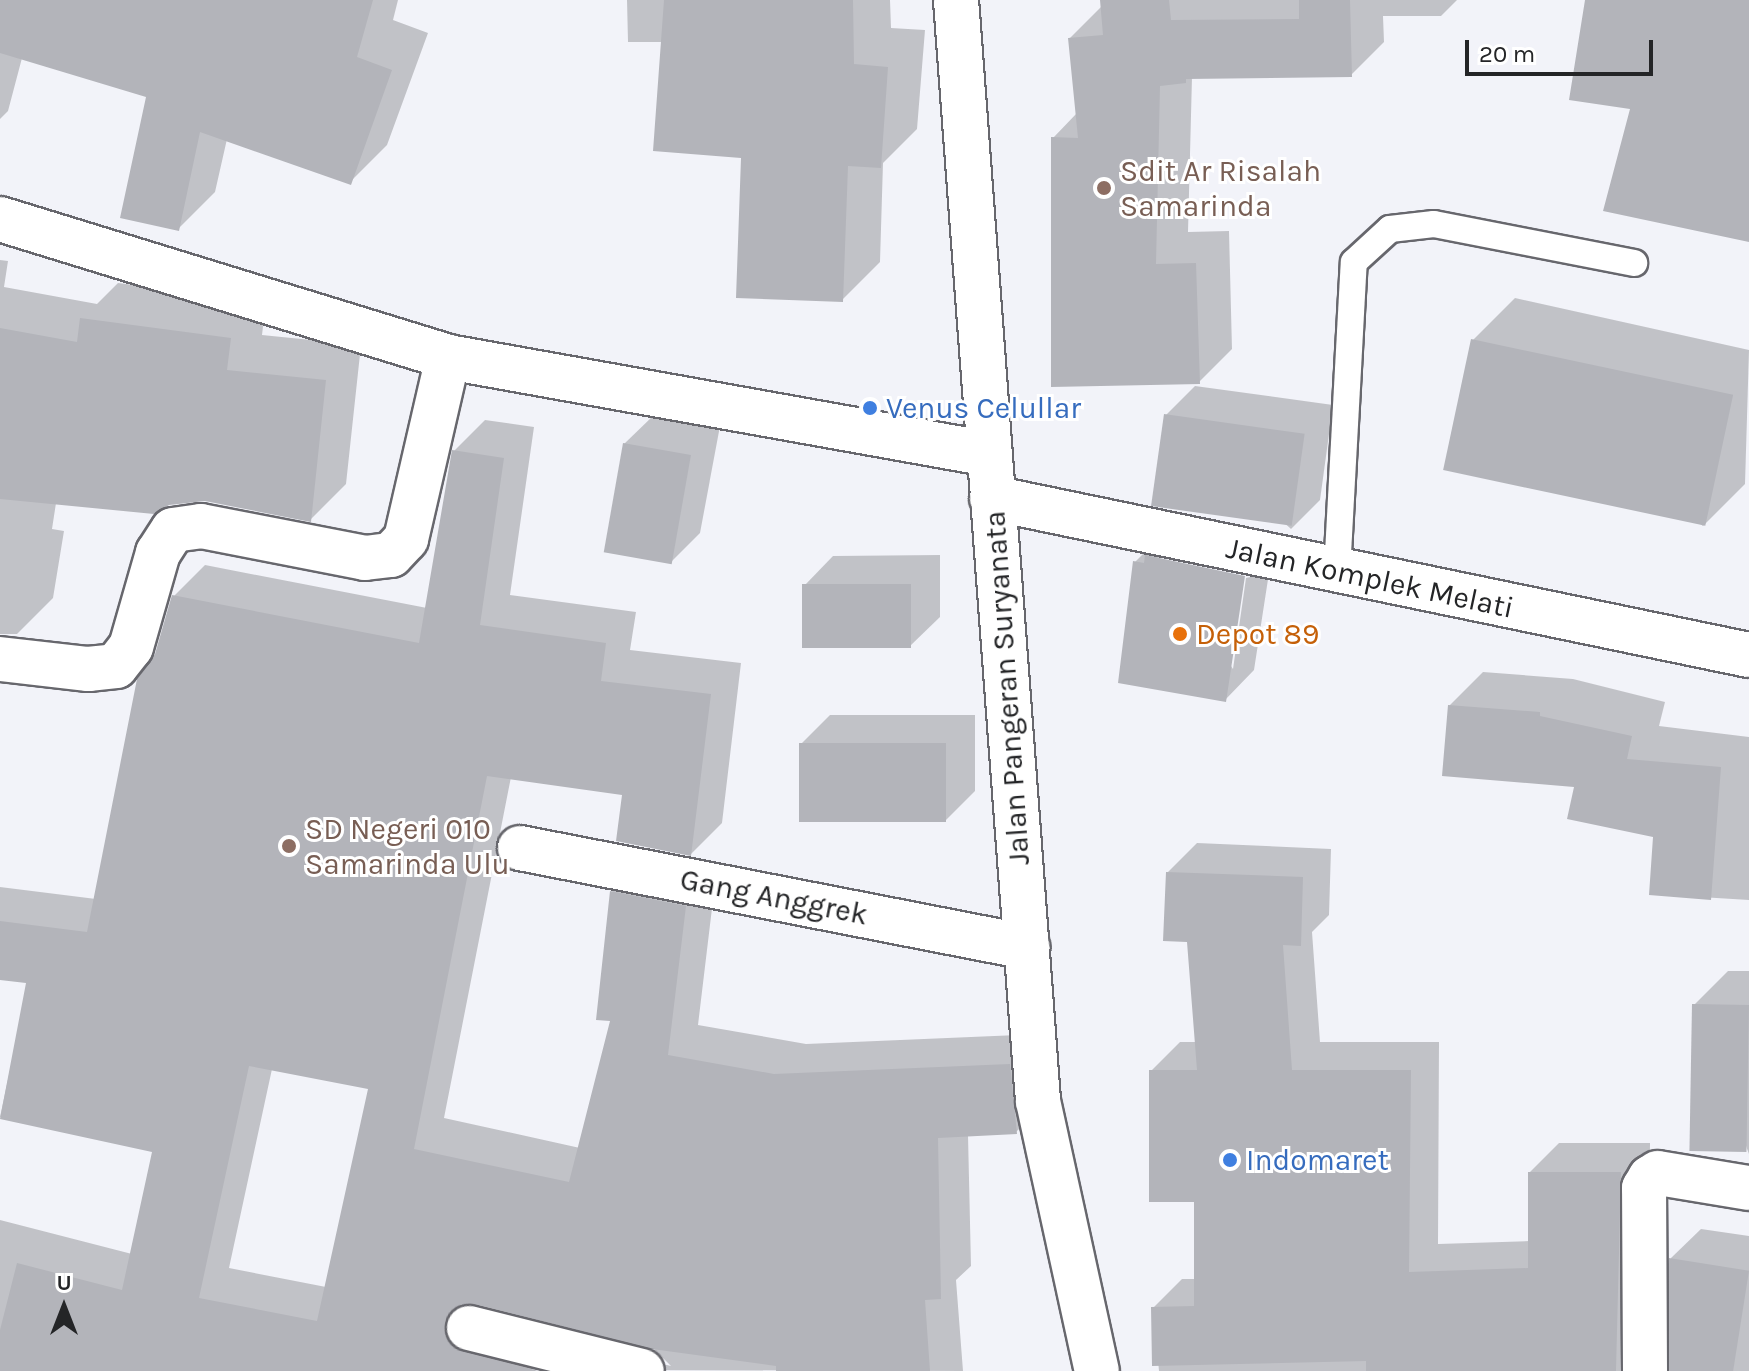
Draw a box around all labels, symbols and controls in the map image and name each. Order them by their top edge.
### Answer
scale bar [1469,24,1657,74]
text: 20 m [1479,40,1535,68]
place label: Sdit Ar Risalah Samarinda [1120,153,1321,224]
marker: Sdit Ar Risalah Samarinda [1095,179,1113,197]
place label: Venus Celullar [886,390,1081,426]
marker: Venus Celullar [861,399,879,417]
street label: Jalan Pangeran Suryanata [977,510,1037,866]
street label: Jalan Komplek Melati [1223,530,1517,626]
place label: Depot 89 [1196,616,1319,652]
marker: Depot 89 [1171,625,1189,643]
place label: SD Negeri 010 Samarinda Ulu [305,811,510,882]
marker: SD Negeri 010 Samarinda Ulu [280,837,298,855]
street label: Gang Anggrek [677,861,871,933]
place label: Indomaret [1246,1142,1389,1178]
marker: Indomaret [1221,1151,1239,1169]
north arrow [24,1267,104,1347]
text: U [56,1270,72,1296]

